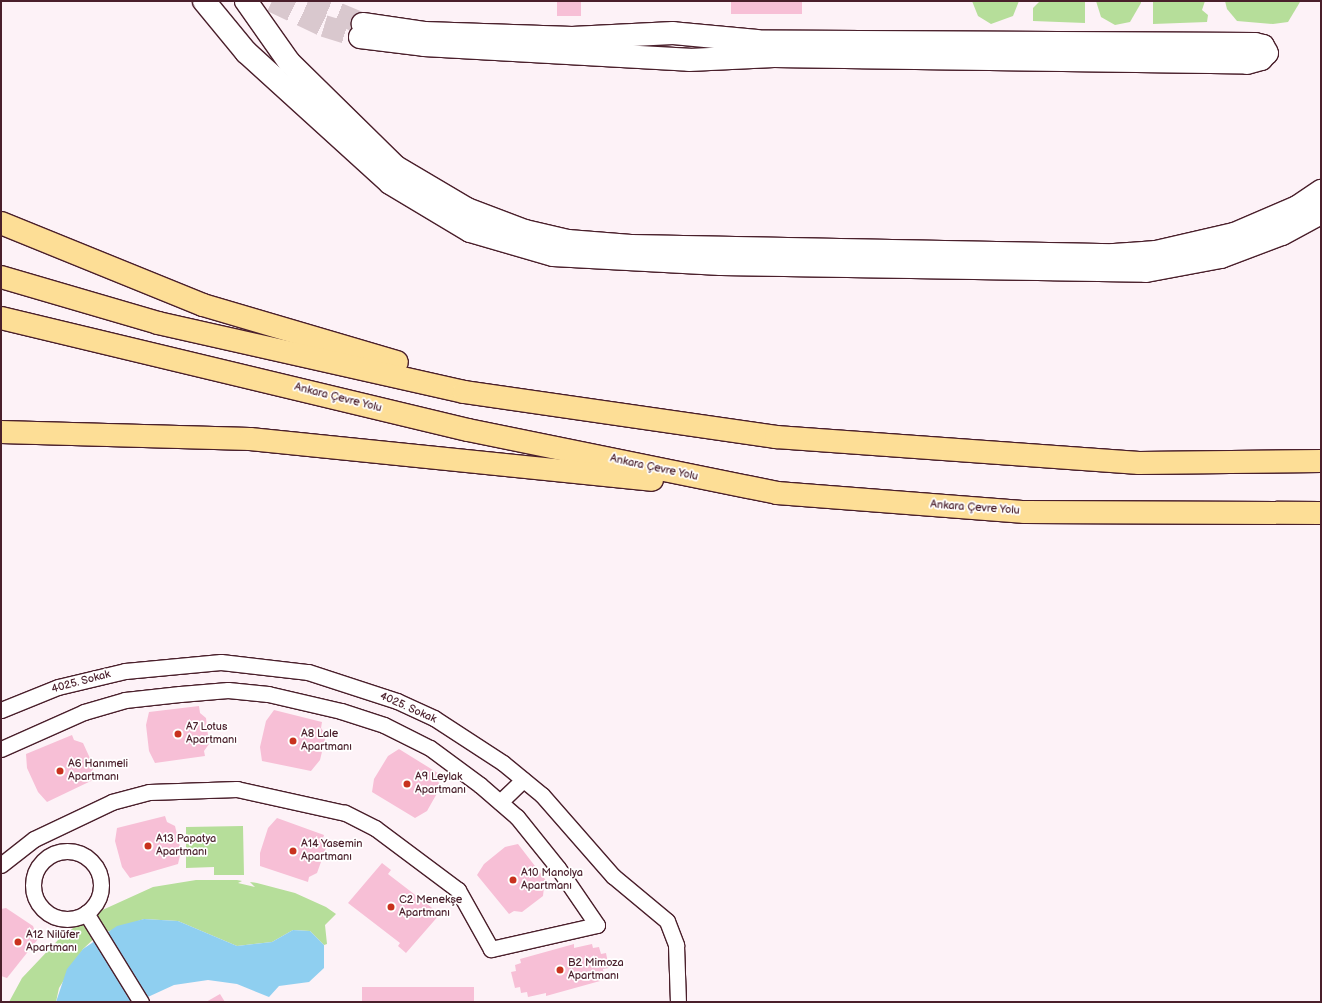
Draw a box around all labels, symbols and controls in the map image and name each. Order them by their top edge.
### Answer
street label: Ankara Çevre Yolu [293,381,383,415]
street label: Ankara Çevre Yolu [608,452,700,484]
street label: Ankara Çevre Yolu [929,498,1021,518]
street label: 4025. Sokak [50,668,112,696]
street label: 4025. Sokak [378,690,438,726]
place label: A7 Lotus Apartmanı [186,721,237,747]
place label: A8 Lale Apartmanı [301,728,352,754]
marker: A7 Lotus Apartmanı [173,729,183,739]
marker: A8 Lale Apartmanı [288,736,298,746]
place label: A6 Hanımeli Apartmanı [68,758,128,784]
marker: A6 Hanımeli Apartmanı [55,766,65,776]
place label: A9 Leylak Apartmanı [415,771,466,797]
marker: A9 Leylak Apartmanı [402,779,412,789]
place label: A13 Papatya Apartmanı [156,833,216,859]
place label: A14 Yasemin Apartmanı [301,838,363,864]
marker: A13 Papatya Apartmanı [143,841,153,851]
marker: A14 Yasemin Apartmanı [288,846,298,856]
place label: A10 Manolya Apartmanı [521,867,583,893]
marker: A10 Manolya Apartmanı [508,875,518,885]
place label: C2 Menekşe Apartmanı [399,894,462,920]
marker: C2 Menekşe Apartmanı [386,902,396,912]
place label: A12 Nilüfer Apartmanı [26,929,79,955]
marker: A12 Nilüfer Apartmanı [13,937,23,947]
place label: B2 Mimoza Apartmanı [568,957,624,983]
marker: B2 Mimoza Apartmanı [555,965,565,975]

